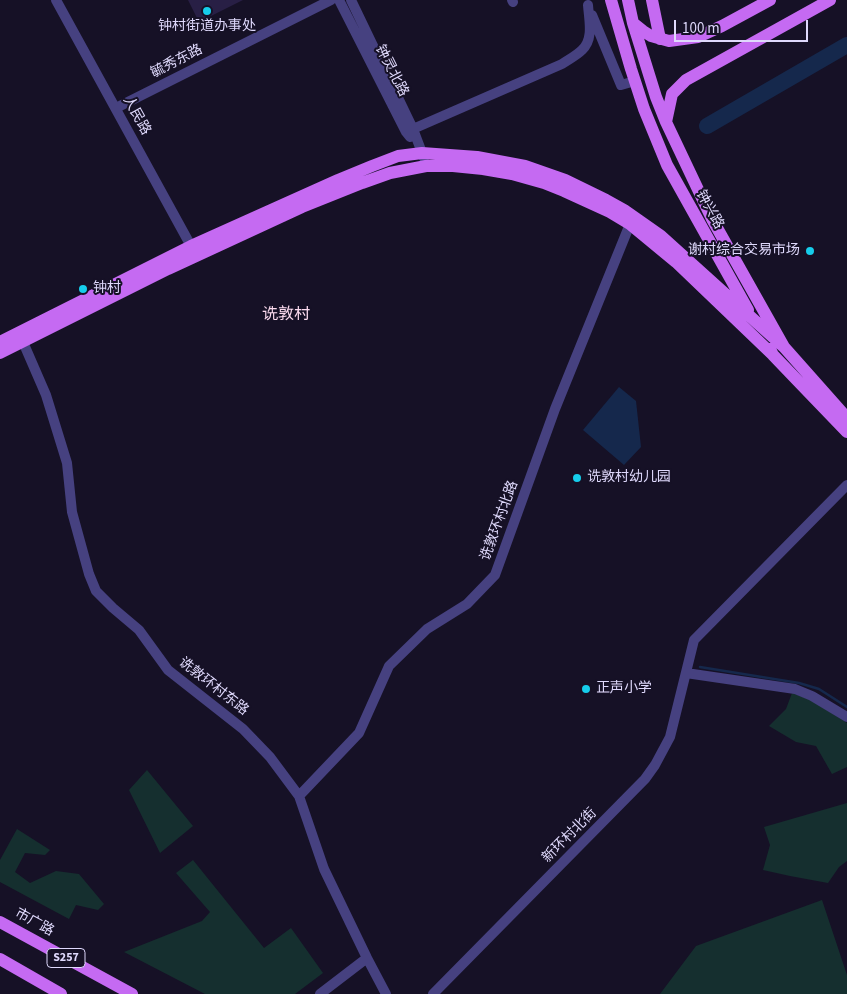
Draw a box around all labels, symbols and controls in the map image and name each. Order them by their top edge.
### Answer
marker: 钟村街道办事处 [201,5,213,17]
scale bar [677,10,811,42]
text: 100 m [682,18,720,39]
place label: 钟村街道办事处 [158,19,256,35]
street label: 毓秀东路 [148,42,206,82]
street label: 钟灵北路 [371,42,411,100]
street label: 人民路 [118,94,154,138]
street label: 钟兴路 [691,188,727,232]
place label: 谢村综合交易市场 [688,243,800,259]
marker: 谢村综合交易市场 [804,245,816,257]
place label: 钟村 [93,281,121,297]
marker: 钟村 [77,283,89,295]
district label: 诜敦村 [262,305,310,325]
place label: 诜敦村幼儿园 [587,470,671,486]
marker: 诜敦村幼儿园 [571,472,583,484]
street label: 诜敦环村北路 [478,479,522,563]
street label: 诜敦环村东路 [175,655,251,719]
place label: 正声小学 [596,681,652,697]
marker: 正声小学 [580,683,592,695]
street label: 新环村北街 [539,805,601,867]
street label: 市广路 [12,905,56,941]
road number: S257 [47,948,85,968]

